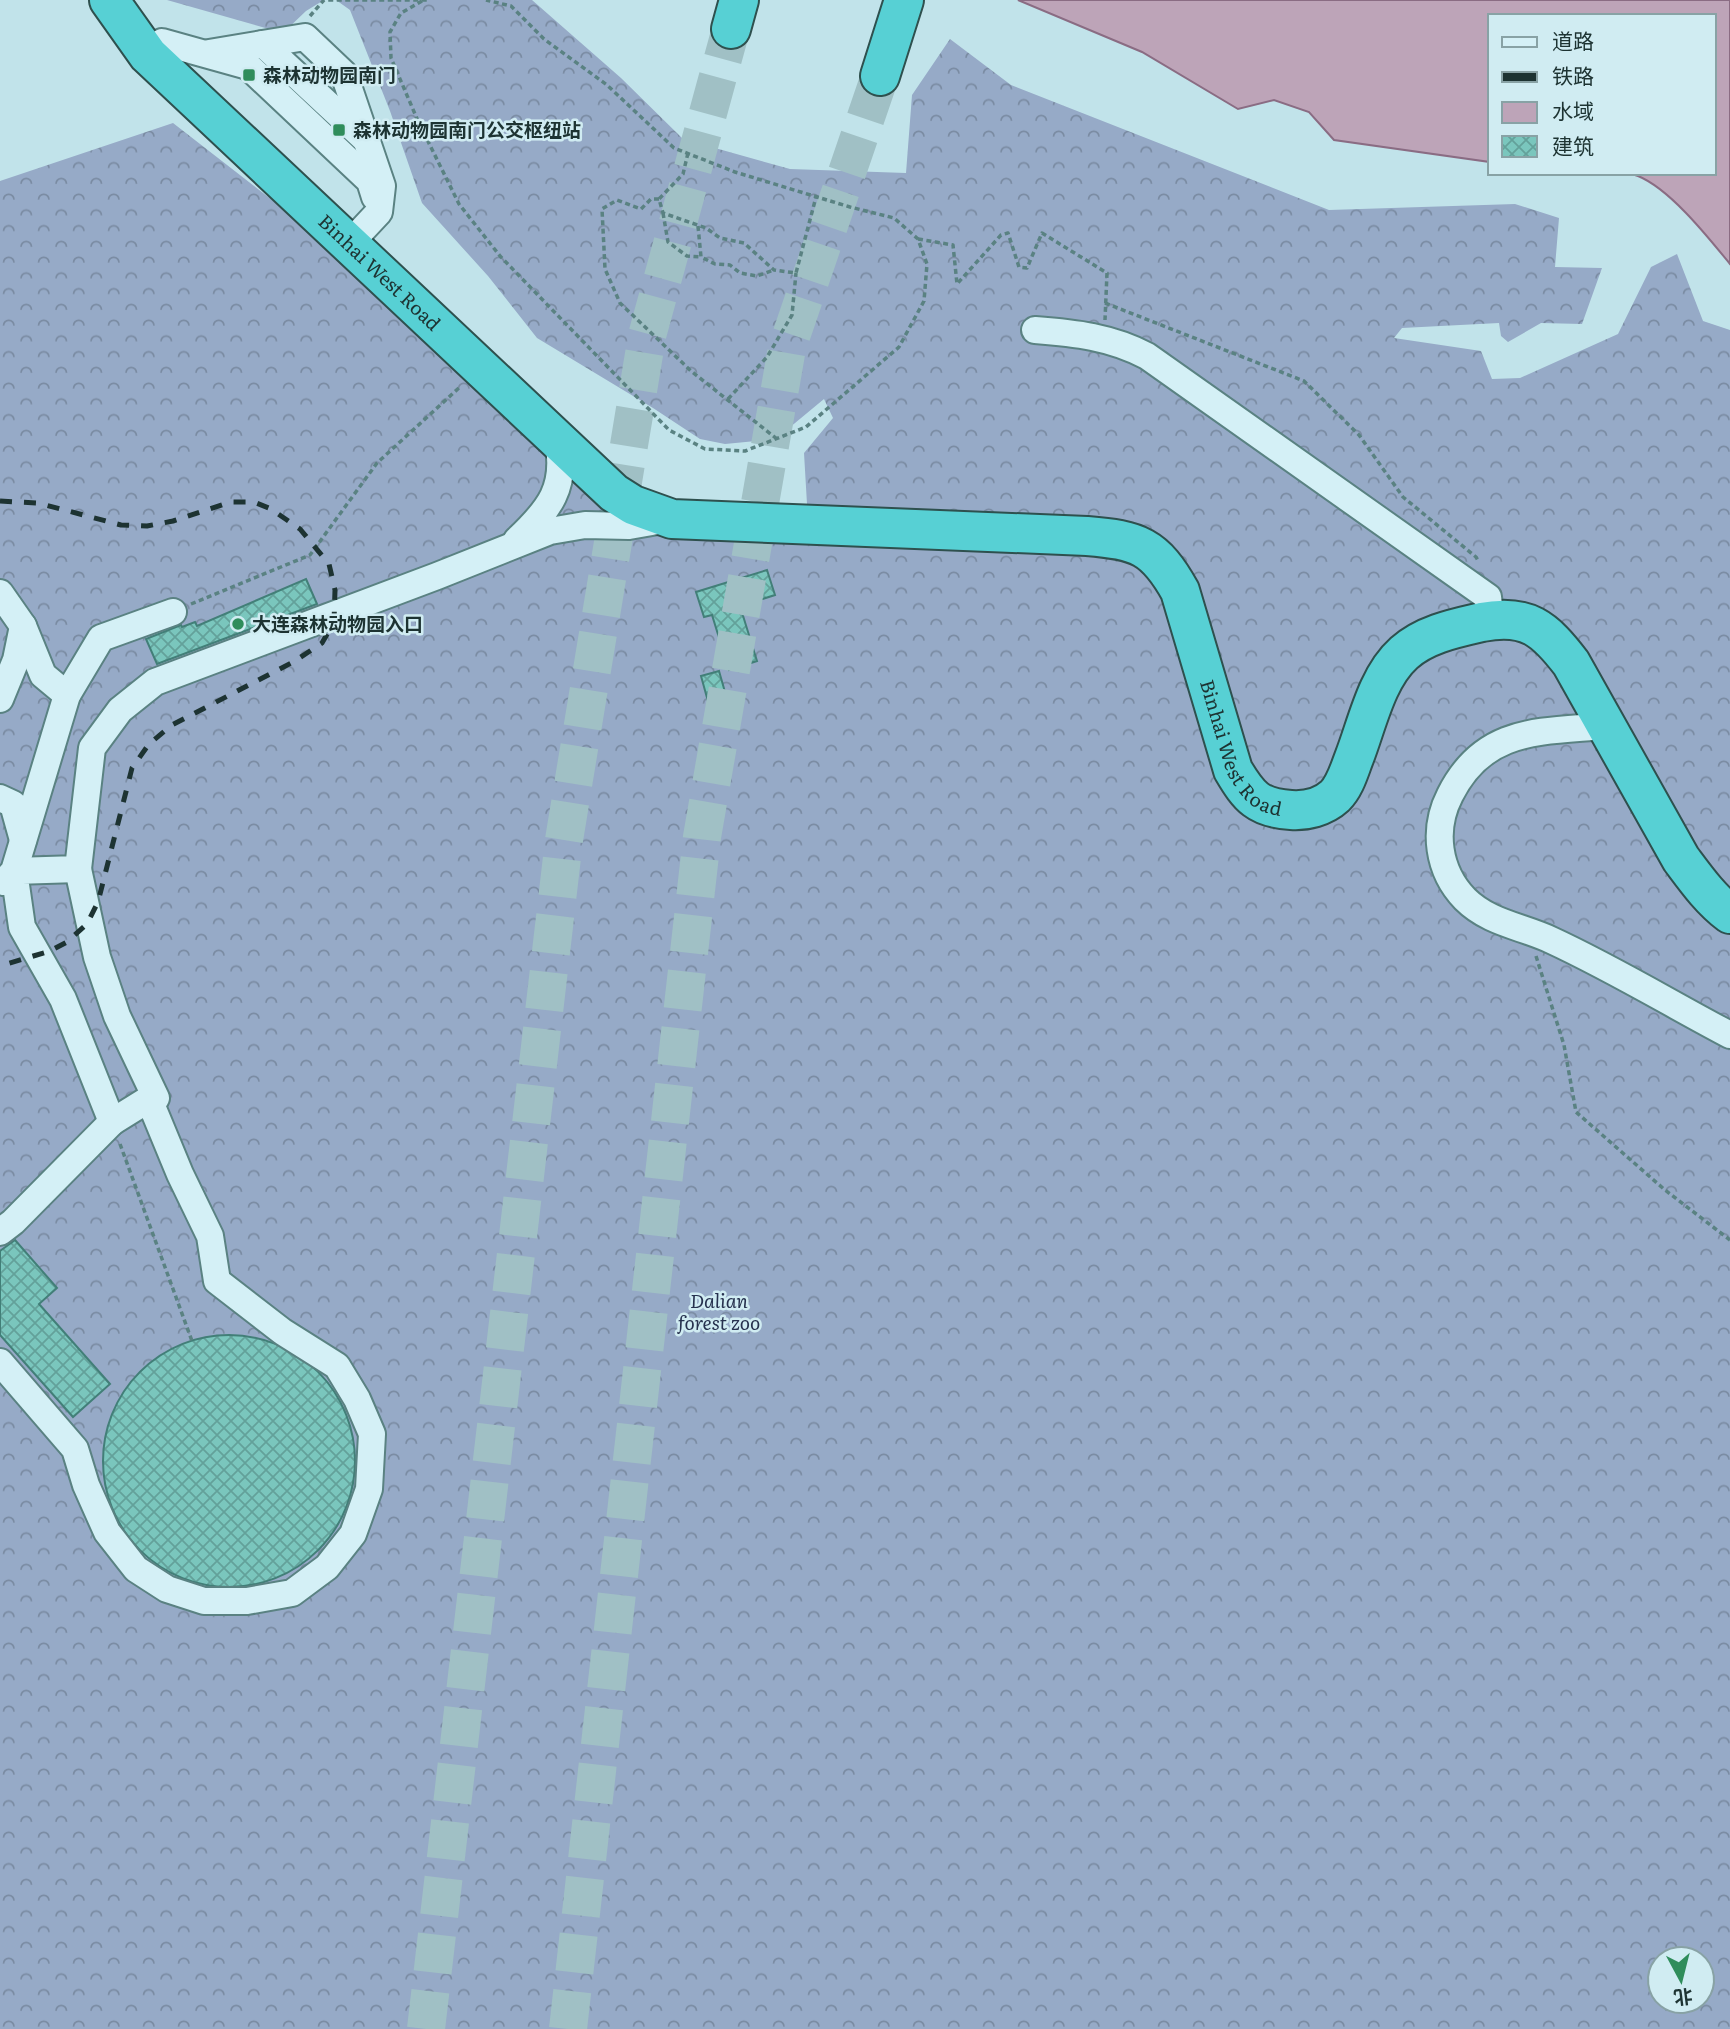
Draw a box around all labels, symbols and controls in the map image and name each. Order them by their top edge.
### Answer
legend [1488,14,1716,175]
text: 道路 [1552,24,1594,55]
text: 铁路 [1552,59,1594,90]
place label: 森林动物园南门 [263,60,396,88]
marker: 森林动物园南门 [241,67,257,83]
text: 水域 [1552,94,1594,125]
place label: 森林动物园南门公交枢纽站 [353,115,581,143]
marker: 森林动物园南门公交枢纽站 [331,122,347,138]
text: 建筑 [1552,129,1594,160]
street label: Binhai West Road [313,207,448,337]
place label: 大连森林动物园入口 [252,609,423,637]
marker: 大连森林动物园入口 [230,616,246,632]
street label: Binhai West Road [1194,676,1285,822]
park label: Dalian forest zoo [677,1286,760,1336]
north arrow [1646,1945,1716,2015]
text: 北 [1672,1983,1694,2013]

